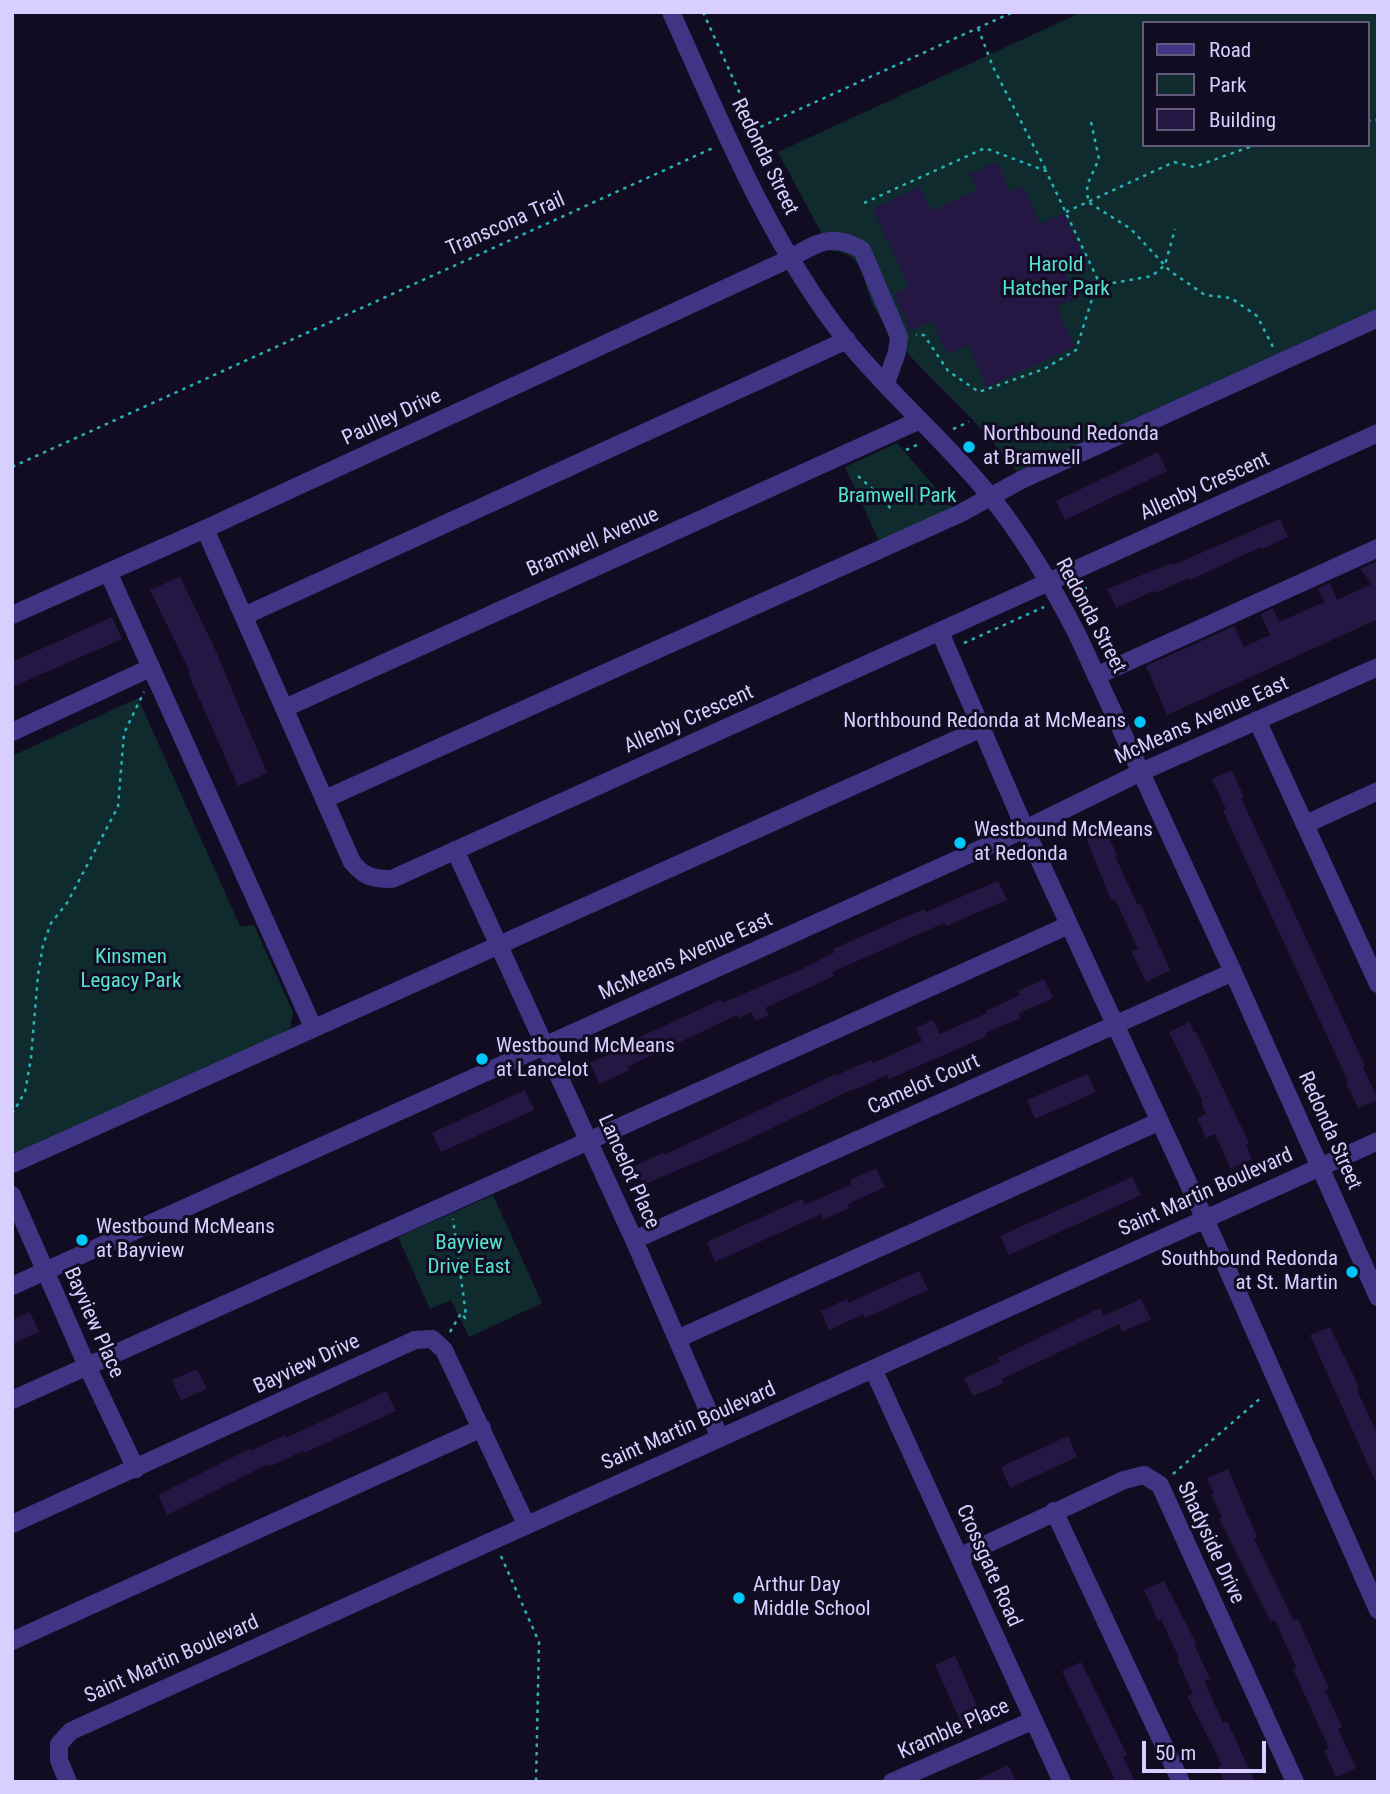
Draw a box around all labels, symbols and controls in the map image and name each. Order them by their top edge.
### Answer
legend [1142,21,1369,147]
text: Road [1209,38,1251,62]
text: Park [1209,73,1246,97]
street label: Redonda Street [725,95,803,219]
text: Building [1209,108,1276,132]
street label: Transcona Trail [443,188,569,262]
park label: Harold Hatcher Park [1002,253,1110,303]
street label: Paulley Drive [338,384,446,452]
place label: Northbound Redonda at Bramwell [983,422,1159,472]
marker: Northbound Redonda at Bramwell [961,439,977,455]
street label: Allenby Crescent [1136,447,1274,527]
park label: Bramwell Park [838,484,956,510]
street label: Bramwell Avenue [523,503,663,583]
street label: Redonda Street [1049,554,1131,678]
street label: McMeans Avenue East [1111,671,1293,771]
street label: Allenby Crescent [620,680,758,760]
place label: Northbound Redonda at McMeans [843,709,1126,735]
marker: Northbound Redonda at McMeans [1132,714,1148,730]
place label: Westbound McMeans at Redonda [974,818,1153,868]
marker: Westbound McMeans at Redonda [952,835,968,851]
street label: McMeans Avenue East [595,907,777,1007]
park label: Kinsmen Legacy Park [81,945,181,995]
place label: Westbound McMeans at Lancelot [496,1034,675,1084]
street label: Camelot Court [864,1049,984,1121]
marker: Westbound McMeans at Lancelot [474,1051,490,1067]
street label: Redonda Street [1292,1068,1366,1194]
street label: Lancelot Place [592,1111,664,1233]
street label: Saint Martin Boulevard [1115,1143,1297,1243]
place label: Westbound McMeans at Bayview [96,1215,275,1265]
park label: Bayview Drive East [427,1231,511,1281]
marker: Westbound McMeans at Bayview [74,1232,90,1248]
place label: Southbound Redonda at St. Martin [1161,1247,1338,1297]
street label: Bayview Place [57,1264,129,1382]
marker: Southbound Redonda at St. Martin [1344,1264,1360,1280]
street label: Bayview Drive [250,1329,364,1401]
street label: Saint Martin Boulevard [598,1377,780,1477]
street label: Shadyside Drive [1171,1478,1249,1608]
street label: Crossgate Road [950,1501,1026,1631]
place label: Arthur Day Middle School [753,1573,871,1623]
marker: Arthur Day Middle School [731,1590,747,1606]
street label: Saint Martin Boulevard [81,1610,263,1710]
street label: Kramble Place [894,1694,1014,1766]
scale bar [1145,1728,1269,1772]
text: 50 m [1155,1741,1196,1765]

